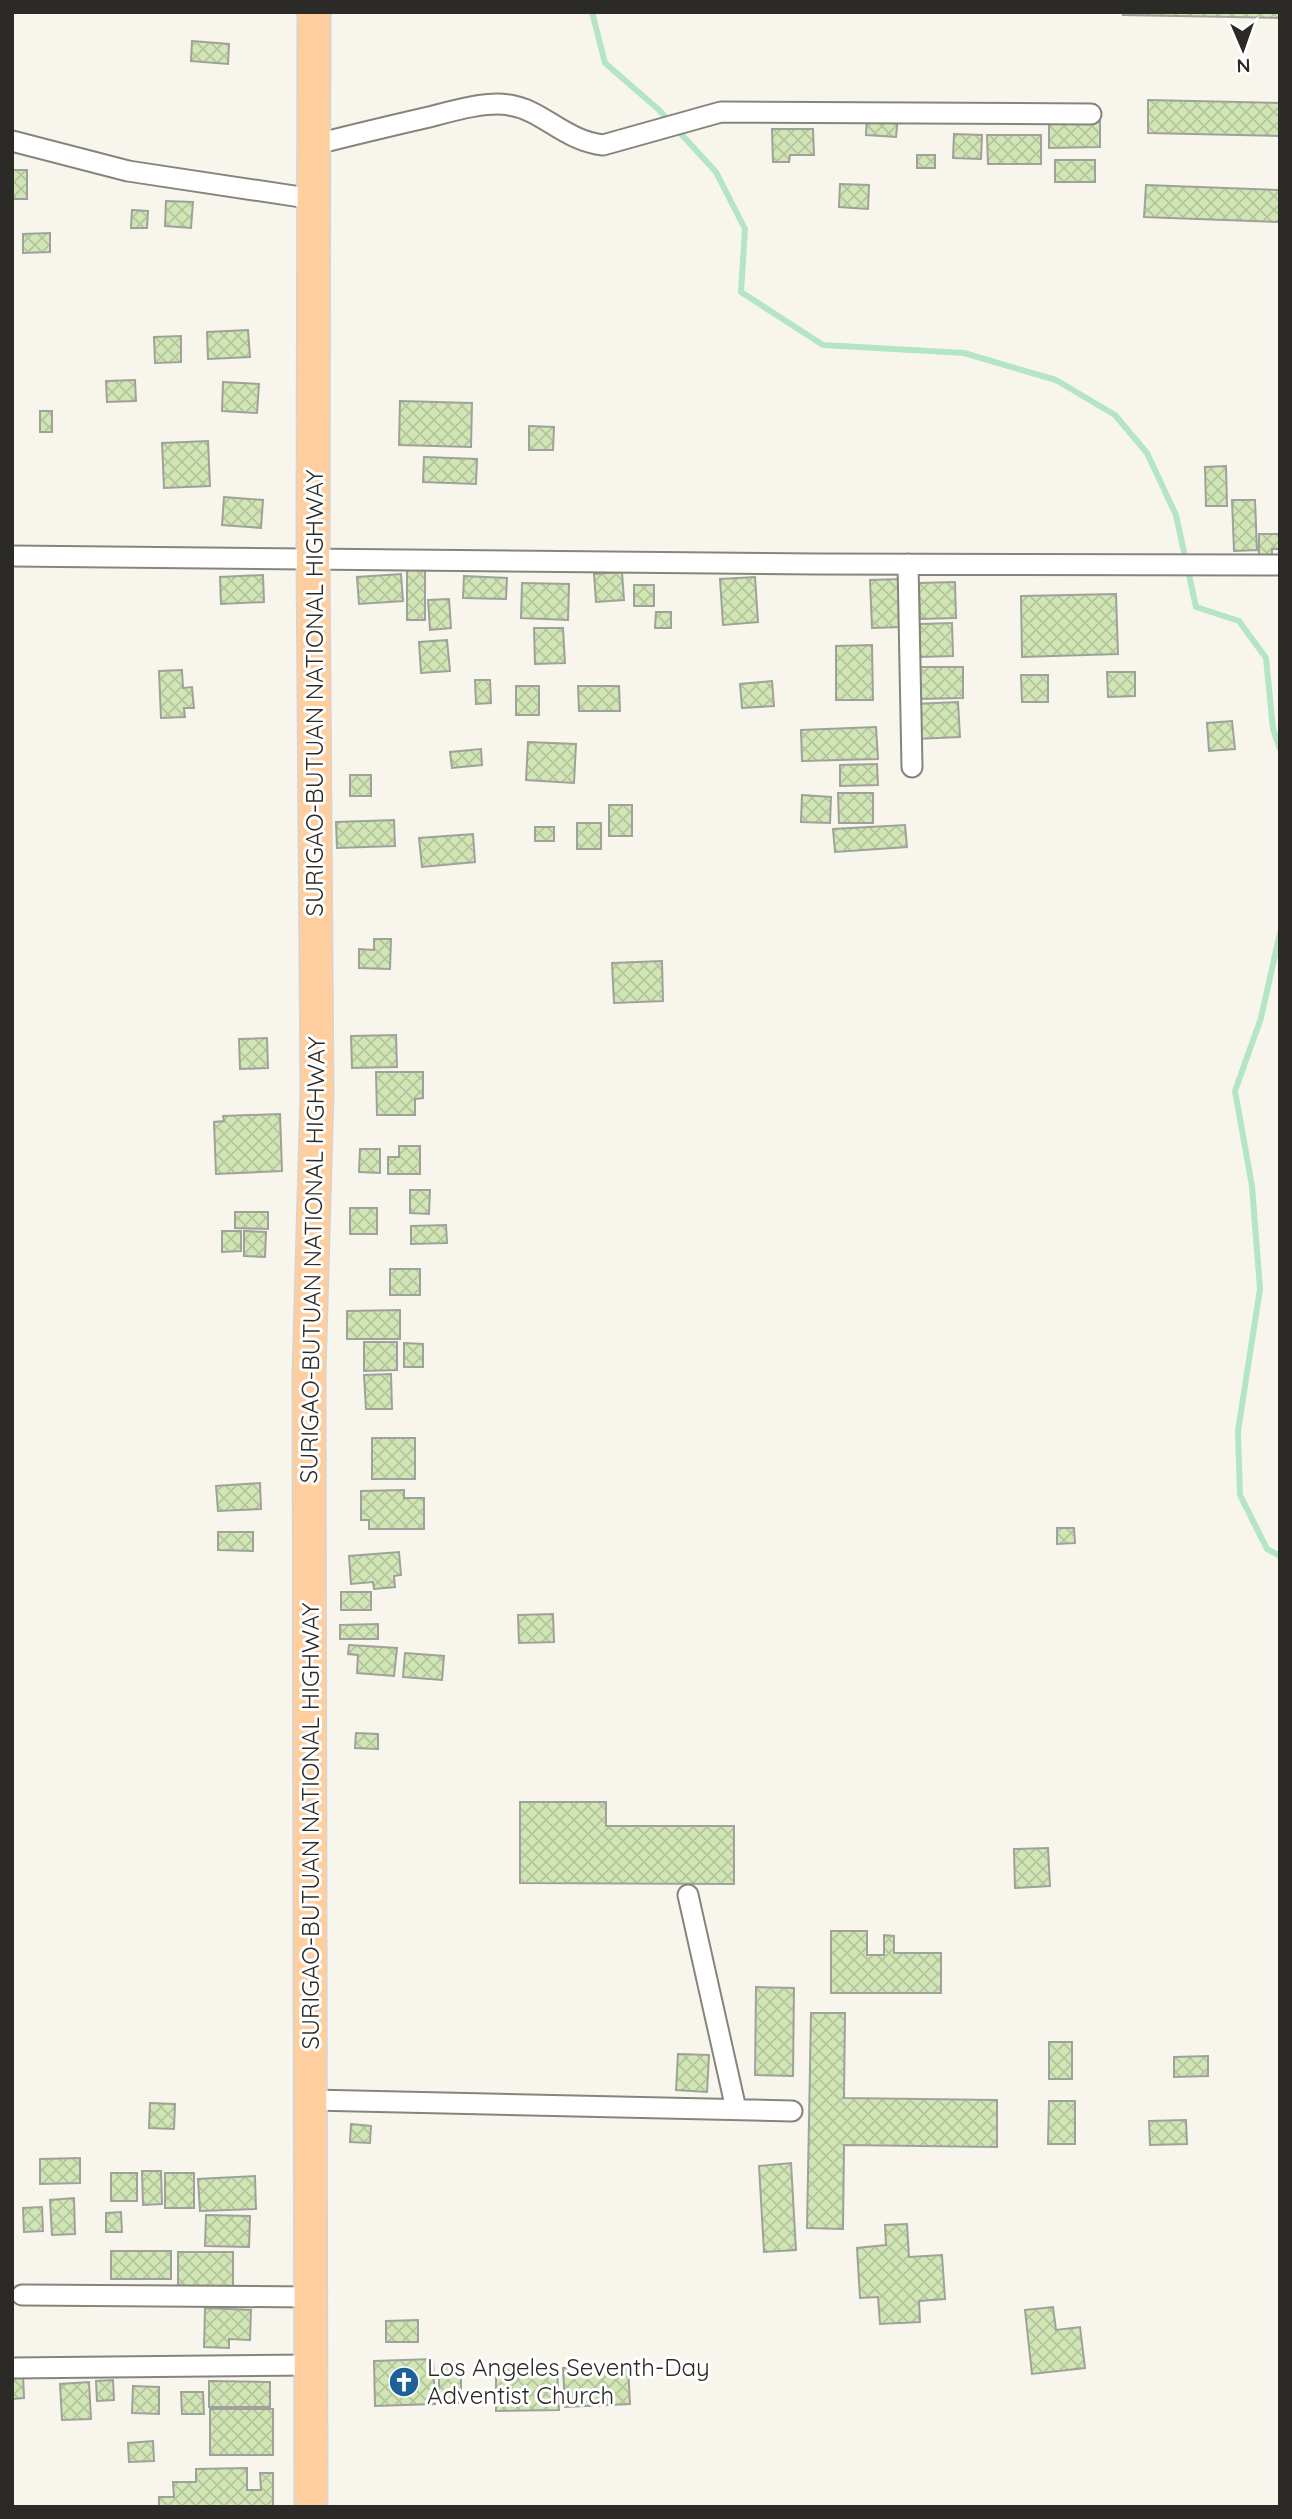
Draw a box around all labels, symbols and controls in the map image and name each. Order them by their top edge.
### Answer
north arrow [1208,14,1278,84]
text: N [1236,54,1251,78]
street label: SURIGAO-BUTUAN NATIONAL HIGHWAY [299,470,329,916]
street label: SURIGAO-BUTUAN NATIONAL HIGHWAY [293,1036,331,1484]
street label: SURIGAO-BUTUAN NATIONAL HIGHWAY [295,1603,325,2049]
place label: Los Angeles Seventh-Day Adventist Church [427,2352,710,2410]
church icon: Los Angeles Seventh-Day Adventist Church [387,2365,421,2399]

